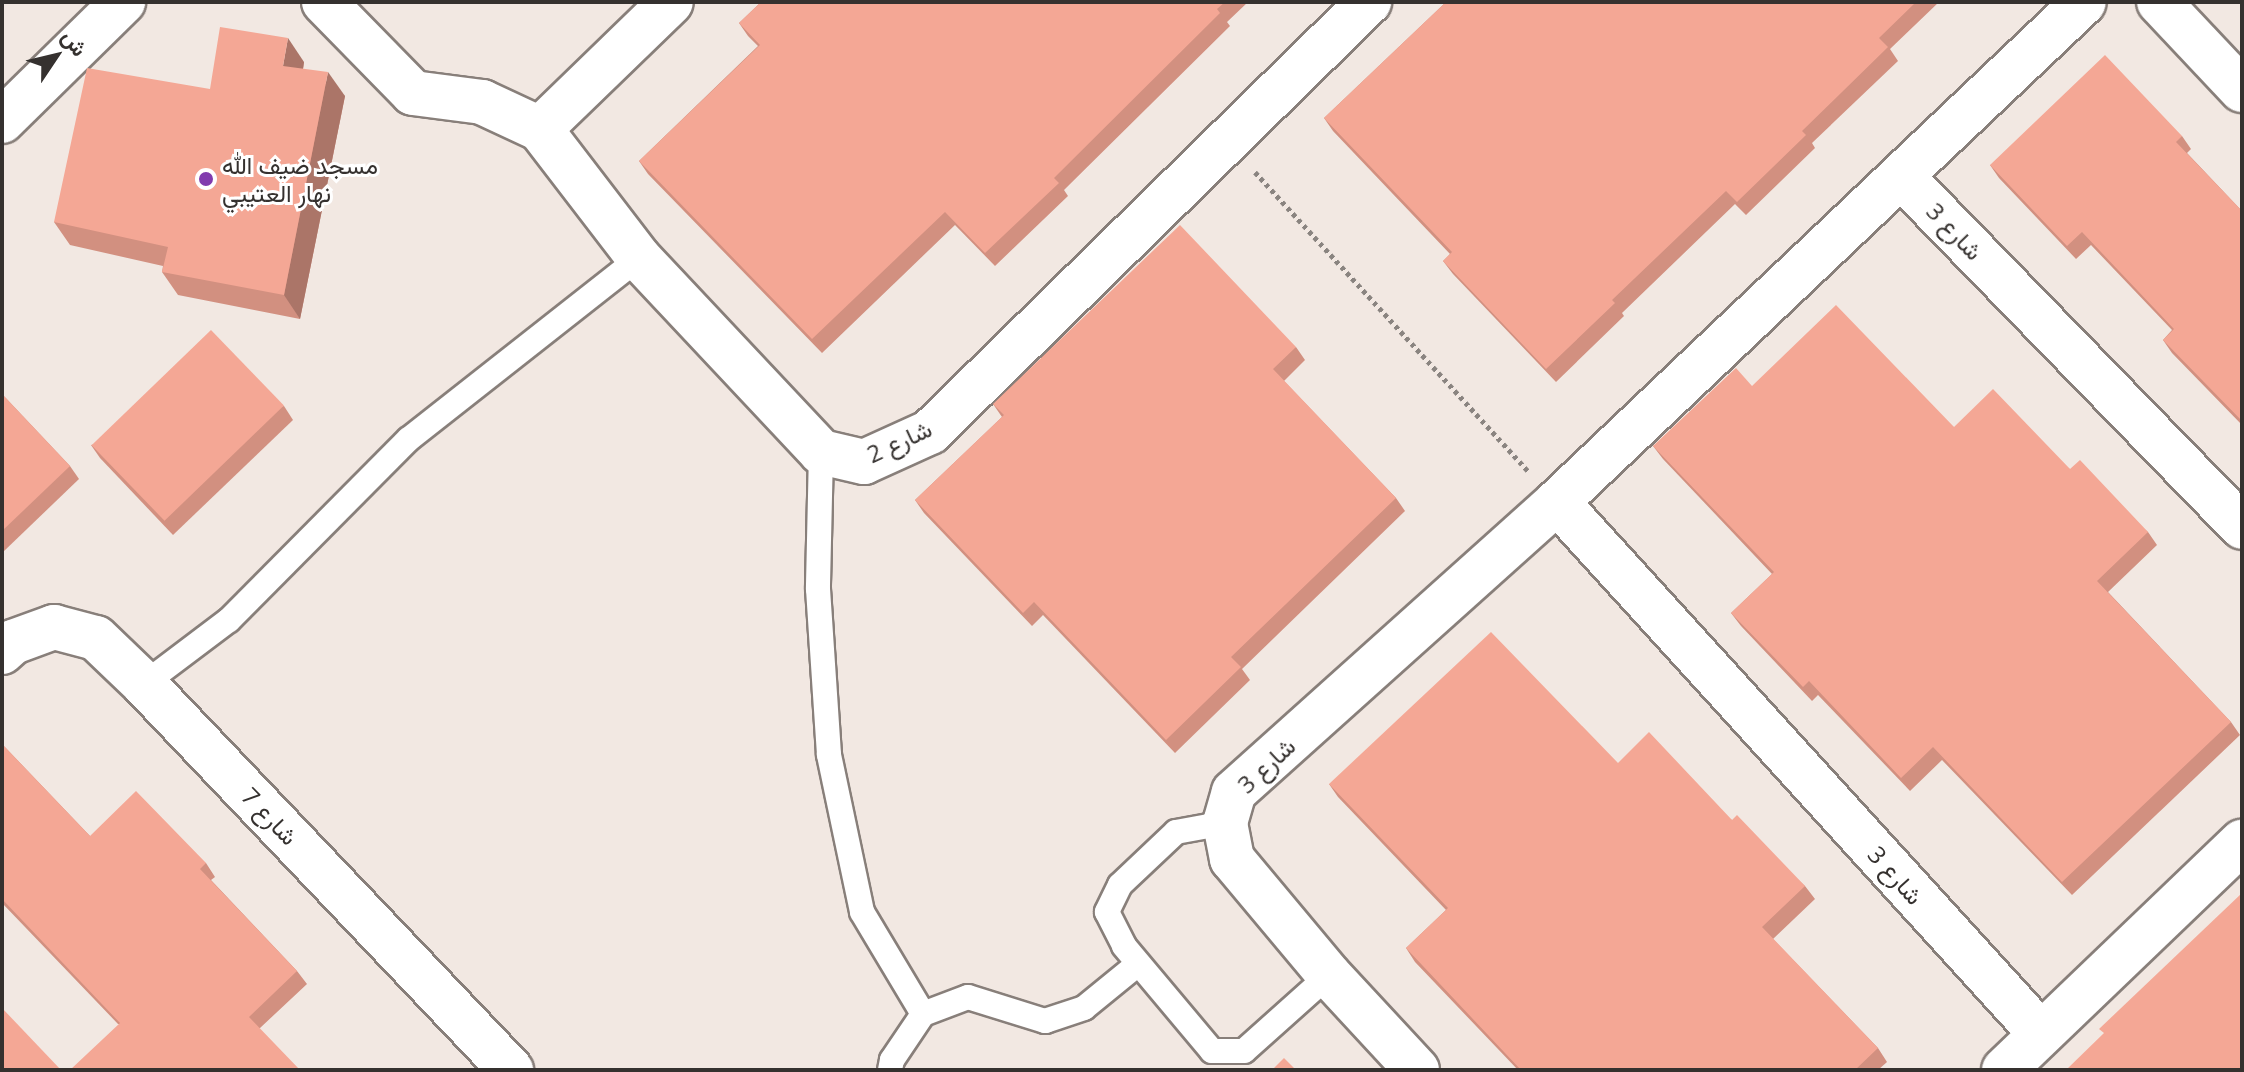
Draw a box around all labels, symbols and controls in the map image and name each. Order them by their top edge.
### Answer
north arrow [16,16,96,96]
text: ش [56,23,96,62]
place label: مسجد ضيف الله نهار العتيبي [222,151,378,207]
marker: مسجد ضيف الله نهار العتيبي [197,170,215,188]
street label: شارع 3 [1921,196,1989,266]
street label: شارع 2 [862,414,936,468]
street label: شارع 3 [1231,731,1301,799]
street label: شارع 7 [236,781,304,851]
street label: شارع 3 [1862,840,1930,910]

